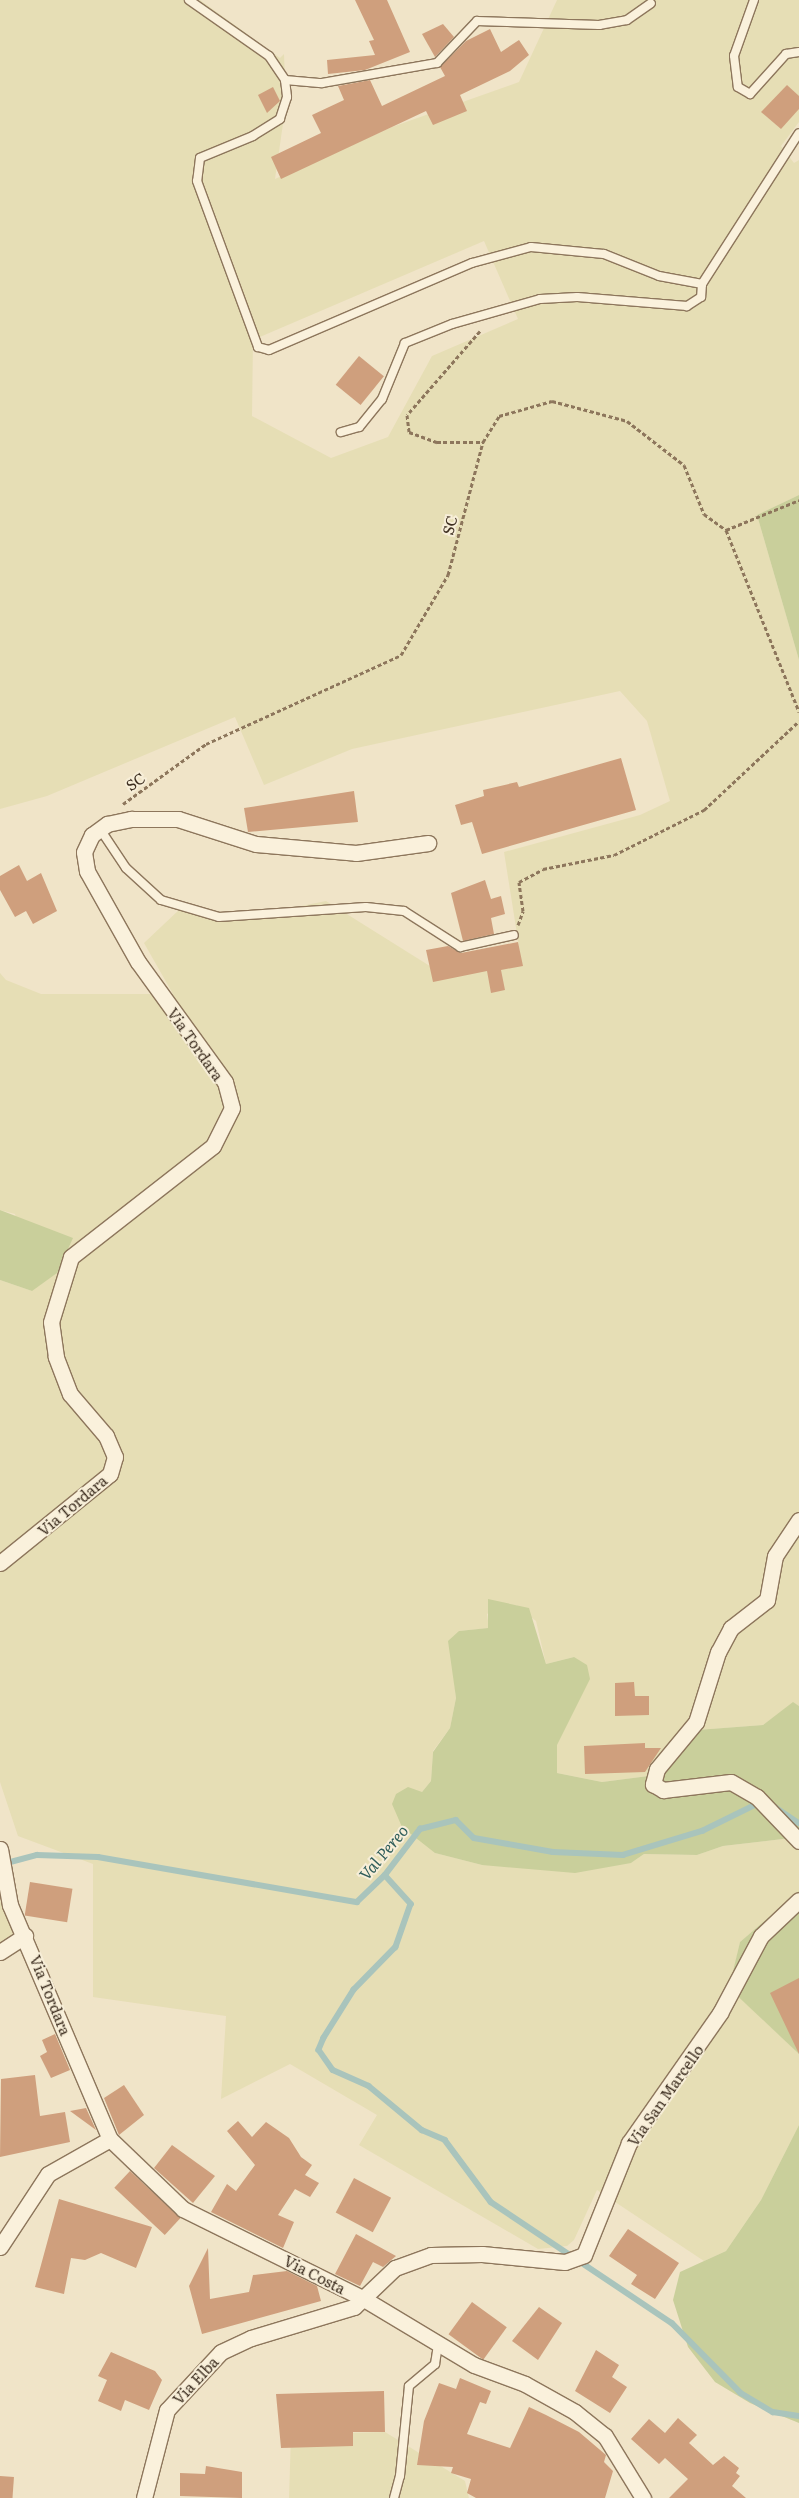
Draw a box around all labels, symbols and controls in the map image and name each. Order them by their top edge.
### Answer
street label: SC [438,513,460,537]
street label: SC [122,768,148,794]
street label: Via Tordara [164,1004,228,1084]
street label: Via Tordara [34,1471,110,1539]
water label: Val Pereo [355,1821,411,1883]
street label: Via Tordara [27,1952,75,2038]
street label: Via San Marcello [623,2041,707,2149]
street label: Via Costa [281,2251,349,2297]
street label: Via Elba [168,2352,222,2408]

